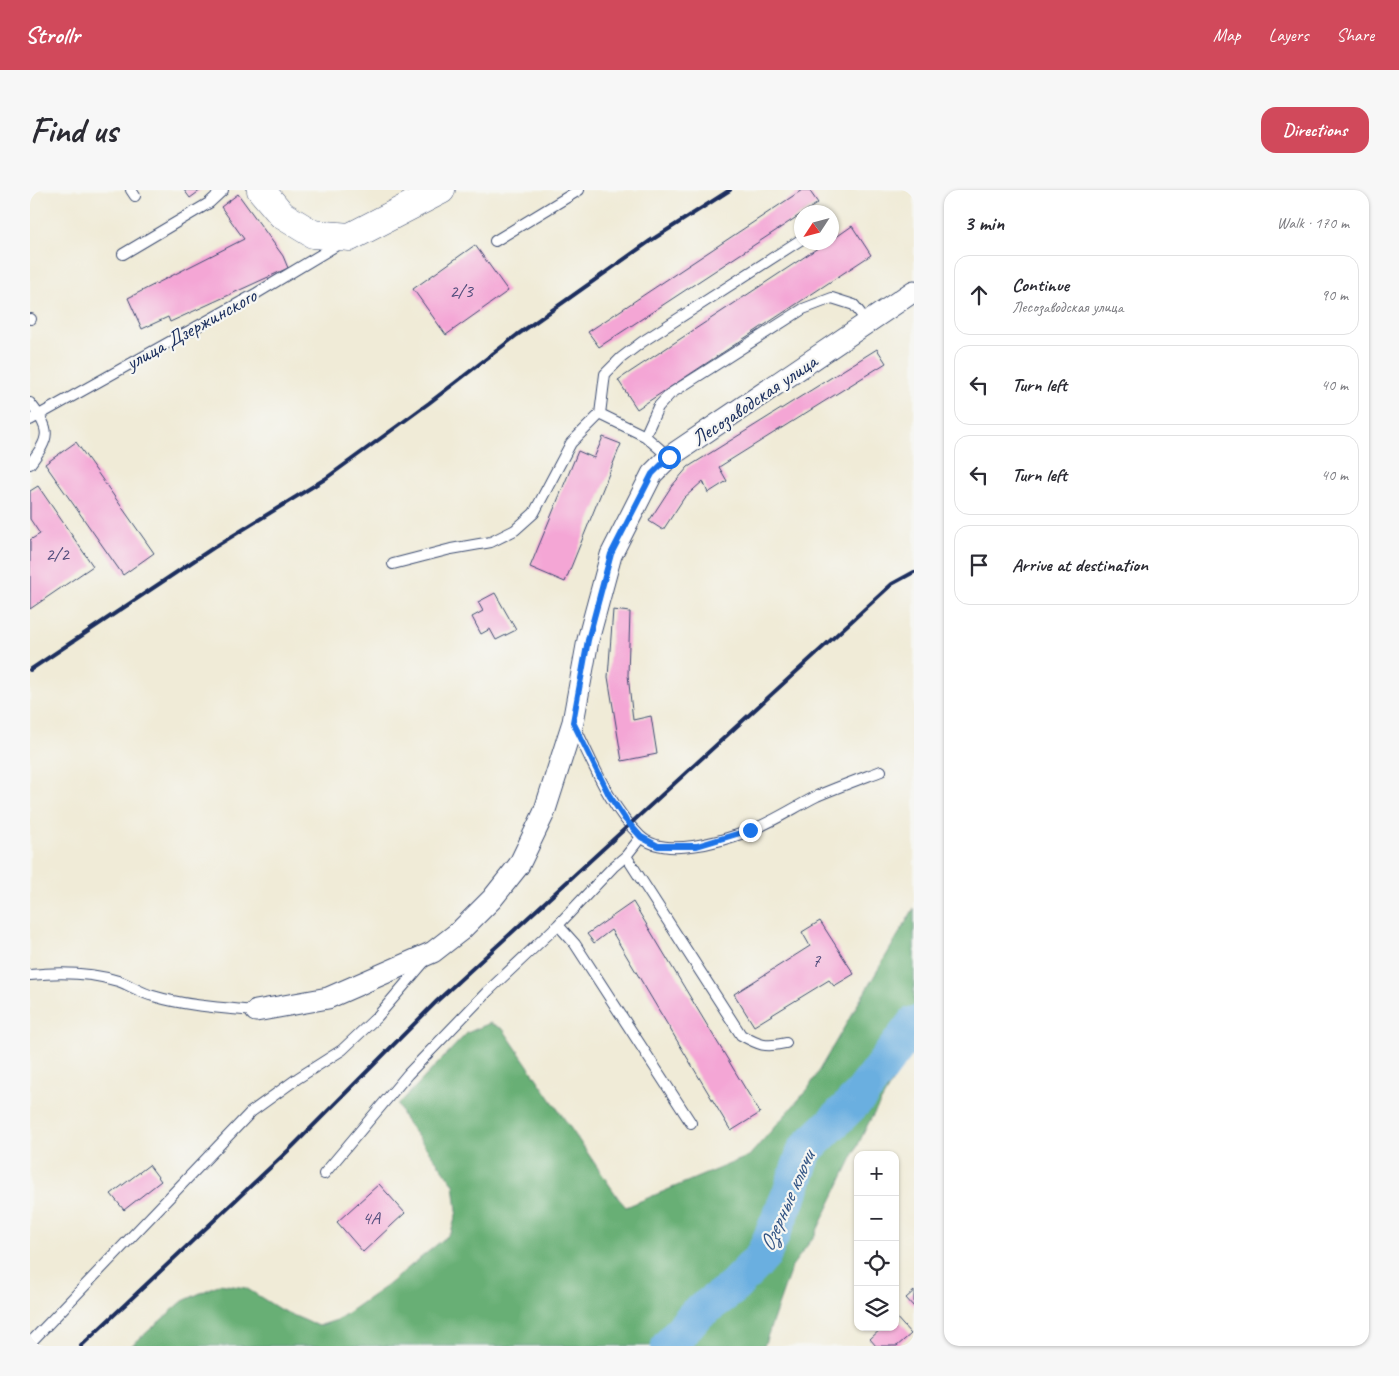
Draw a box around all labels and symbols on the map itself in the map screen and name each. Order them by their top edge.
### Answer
north arrow [794,205,839,250]
house number: 2/3 [449,279,474,303]
street label: улица Дзержинского [119,282,262,377]
street label: Лесозаводская улица [686,347,824,452]
route start [658,446,681,469]
house number: 2/2 [45,542,70,566]
route end [739,819,762,842]
house number: 7 [812,949,822,973]
water label: Озерные ключи [753,1143,823,1256]
house number: 4А [362,1206,382,1230]

